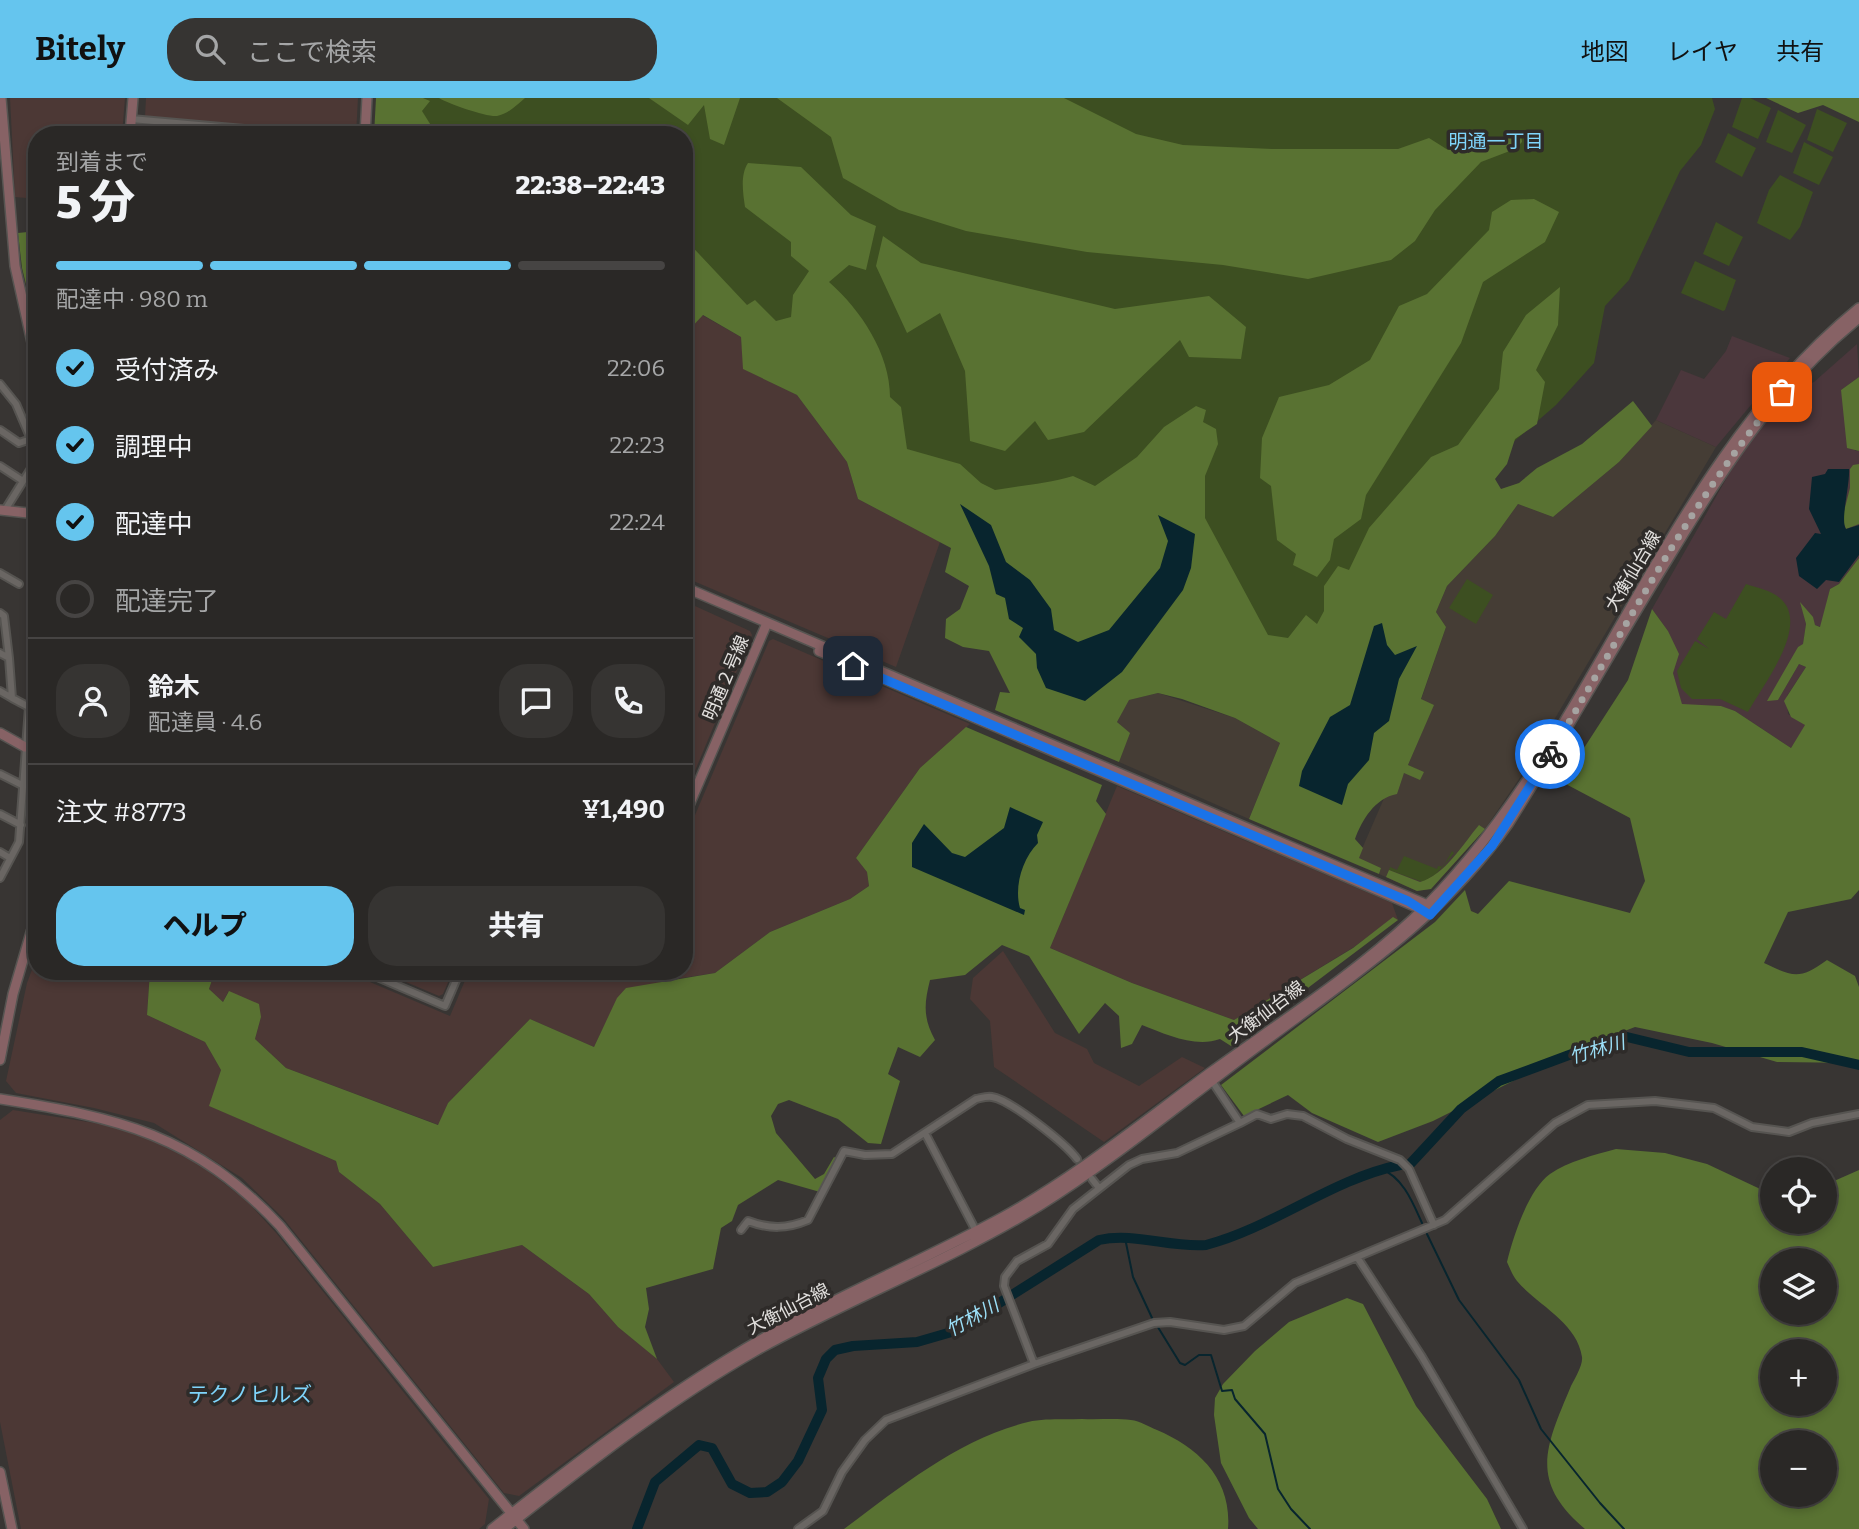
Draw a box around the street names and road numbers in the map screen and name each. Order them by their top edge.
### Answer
street label: 大衡仙台線 [1600,527,1666,615]
street label: 明通２号線 [698,632,754,724]
street label: 大衡仙台線 [1223,976,1309,1048]
street label: 大衡仙台線 [743,1279,833,1339]

